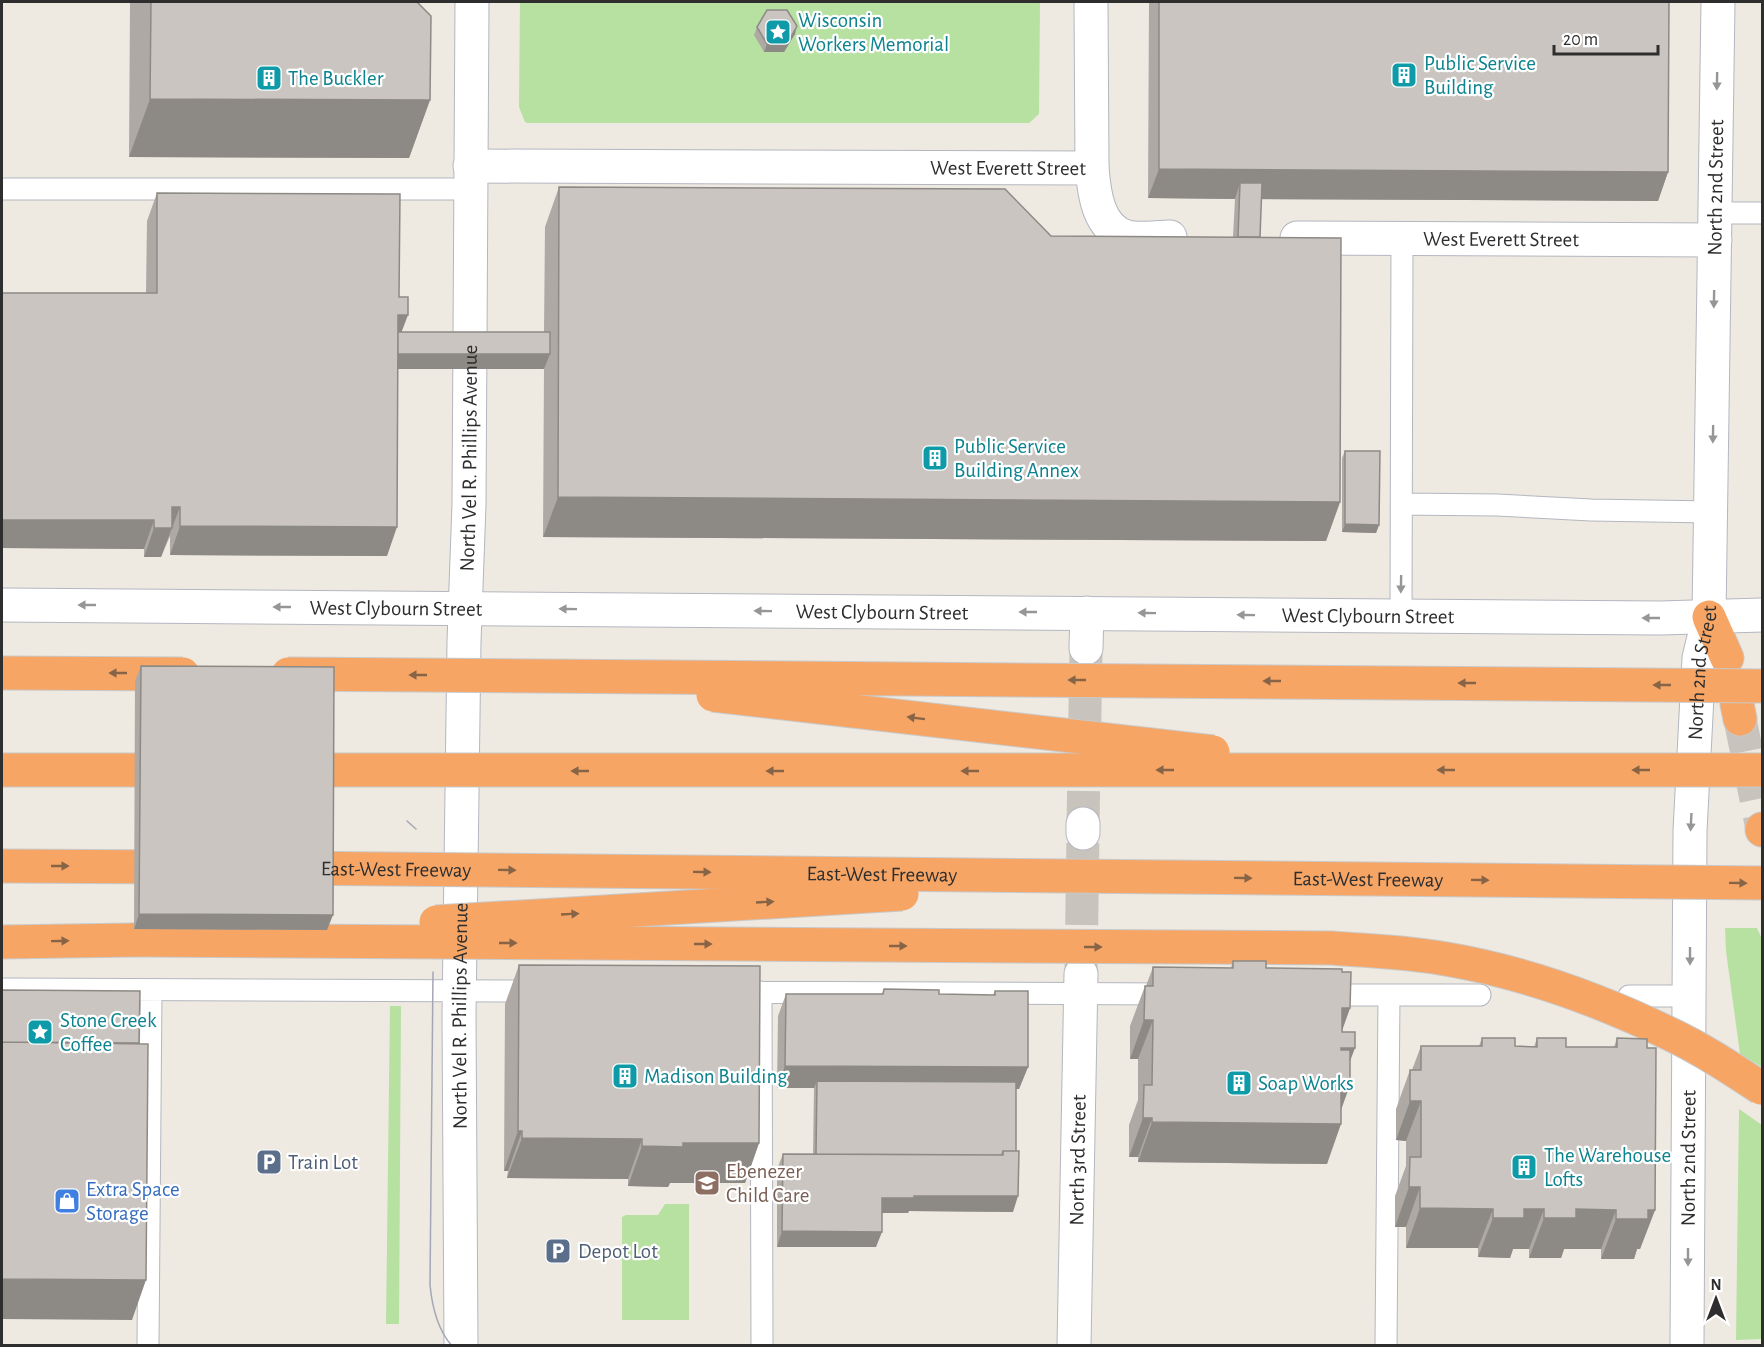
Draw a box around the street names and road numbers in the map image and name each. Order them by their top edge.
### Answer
street label: North 2nd Street [1704,119,1727,256]
street label: West Everett Street [930,157,1086,179]
street label: West Everett Street [1423,229,1579,250]
street label: North Vel R. Phillips Avenue [457,345,481,572]
street label: West Clybourn Street [310,597,483,620]
street label: West Clybourn Street [796,601,969,624]
street label: West Clybourn Street [1282,605,1455,627]
street label: North 2nd Street [1685,605,1720,741]
street label: East-West Freeway [321,858,471,881]
street label: East-West Freeway [807,863,957,886]
street label: East-West Freeway [1293,868,1443,891]
street label: North Vel R. Phillips Avenue [449,903,472,1129]
street label: North 2nd Street [1678,1090,1699,1226]
street label: North 3rd Street [1066,1094,1090,1226]

